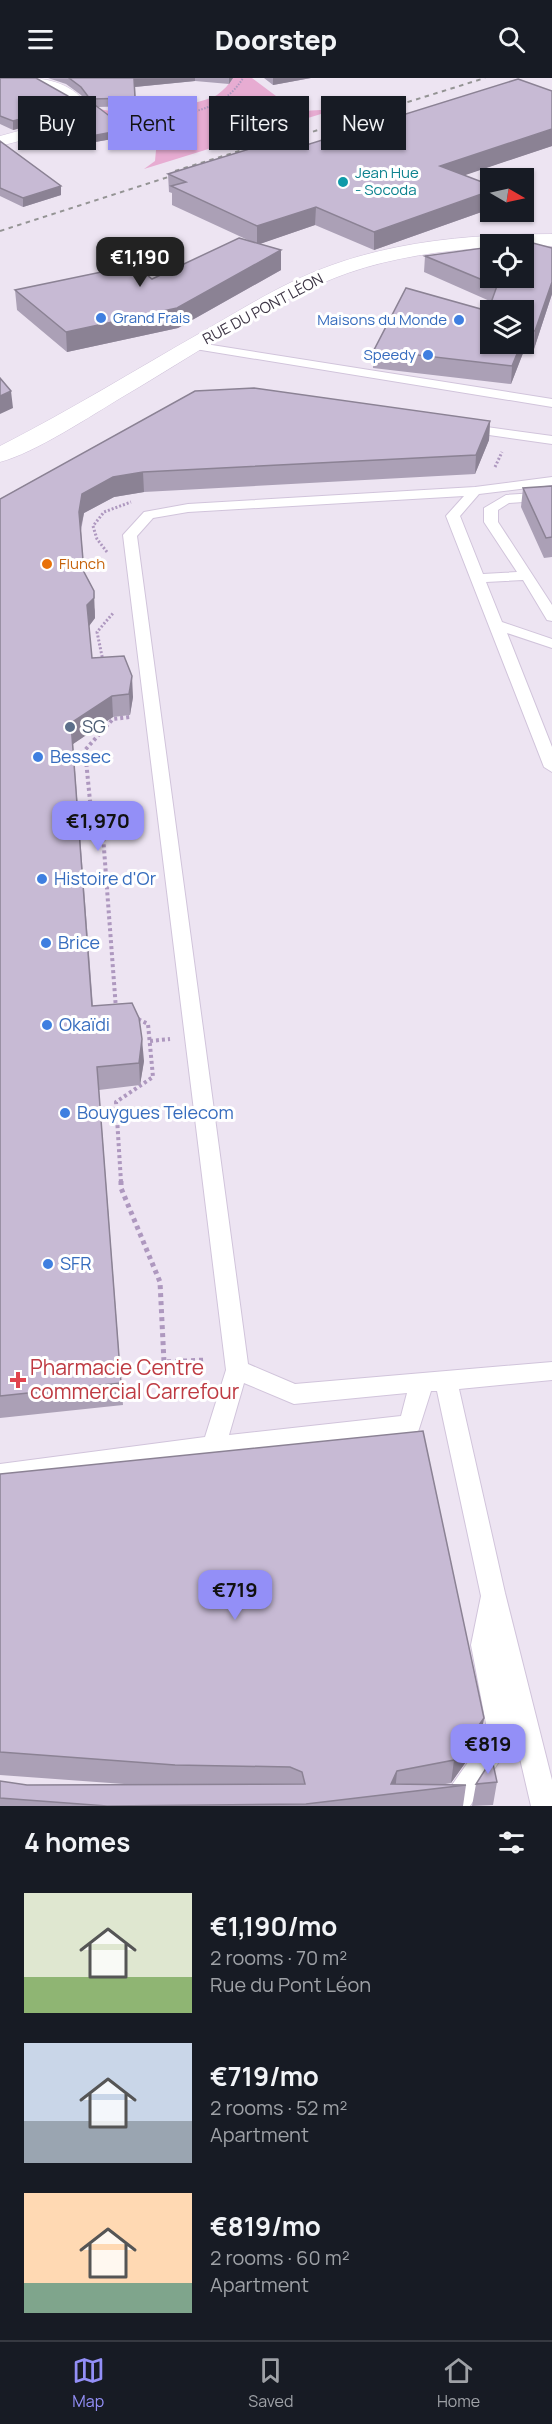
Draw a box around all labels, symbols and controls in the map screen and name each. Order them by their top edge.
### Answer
text: Doorstep [215,21,337,58]
icon: menu [24,23,57,56]
icon: search [495,23,528,56]
chip: Buy [18,96,96,150]
chip: Rent [108,96,197,150]
chip: Filters [209,96,309,150]
chip: New [321,96,406,150]
place label: Jean Hue - Socoda [355,162,419,200]
north arrow [480,168,534,222]
map controls [480,168,534,354]
marker: Jean Hue - Socoda [336,175,350,189]
button: locate [480,234,534,288]
pin: €1,190 [91,237,189,288]
text: €1,190 [110,243,170,270]
street label: RUE DU PONT LÉON [199,268,327,349]
button: layers [480,300,534,354]
place label: Grand Frais [113,307,190,328]
place label: Maisons du Monde [317,309,447,330]
marker: Grand Frais [94,311,108,325]
marker: Maisons du Monde [452,313,466,327]
place label: Speedy [364,344,416,365]
marker: Speedy [421,348,435,362]
place label: Flunch [59,553,105,574]
marker: Flunch [40,557,54,571]
place label: SG [82,714,106,738]
marker: SG [63,720,77,734]
place label: Bessec [50,744,111,768]
marker: Bessec [31,750,45,764]
pin: €1,970 [49,801,147,852]
text: €1,970 [66,807,130,834]
place label: Histoire d'Or [54,866,157,890]
marker: Histoire d'Or [35,872,49,886]
place label: Brice [58,930,100,954]
marker: Brice [39,936,53,950]
place label: Okaïdi [59,1012,110,1036]
marker: Okaïdi [40,1018,54,1032]
place label: Bouygues Telecom [77,1100,234,1124]
marker: Bouygues Telecom [58,1106,72,1120]
place label: SFR [60,1251,92,1275]
marker: SFR [41,1257,55,1271]
place label: Pharmacie Centre commercial Carrefour [30,1353,240,1405]
marker: Pharmacie Centre commercial Carrefour [11,1373,25,1387]
pin: €719 [199,1570,271,1621]
text: €719 [212,1576,258,1603]
pin: €819 [452,1724,524,1775]
text: €819 [464,1730,512,1757]
text: 4 homes [24,1824,130,1860]
icon: filters [495,1826,528,1859]
text: €1,190/mo [210,1908,337,1944]
icon: home [72,1917,144,1989]
text: 2 rooms · 70 m² [210,1944,347,1971]
text: Rue du Pont Léon [210,1971,371,1998]
text: €719/mo [210,2058,319,2094]
icon: home [72,2067,144,2139]
text: 2 rooms · 52 m² [210,2094,347,2121]
text: Apartment [210,2121,309,2148]
text: €819/mo [210,2208,321,2244]
icon: home [72,2217,144,2289]
text: 2 rooms · 60 m² [210,2244,350,2271]
text: Apartment [210,2271,309,2298]
tab: Map [72,2354,105,2412]
tab: Saved [248,2354,293,2412]
tab: Home [437,2354,480,2412]

